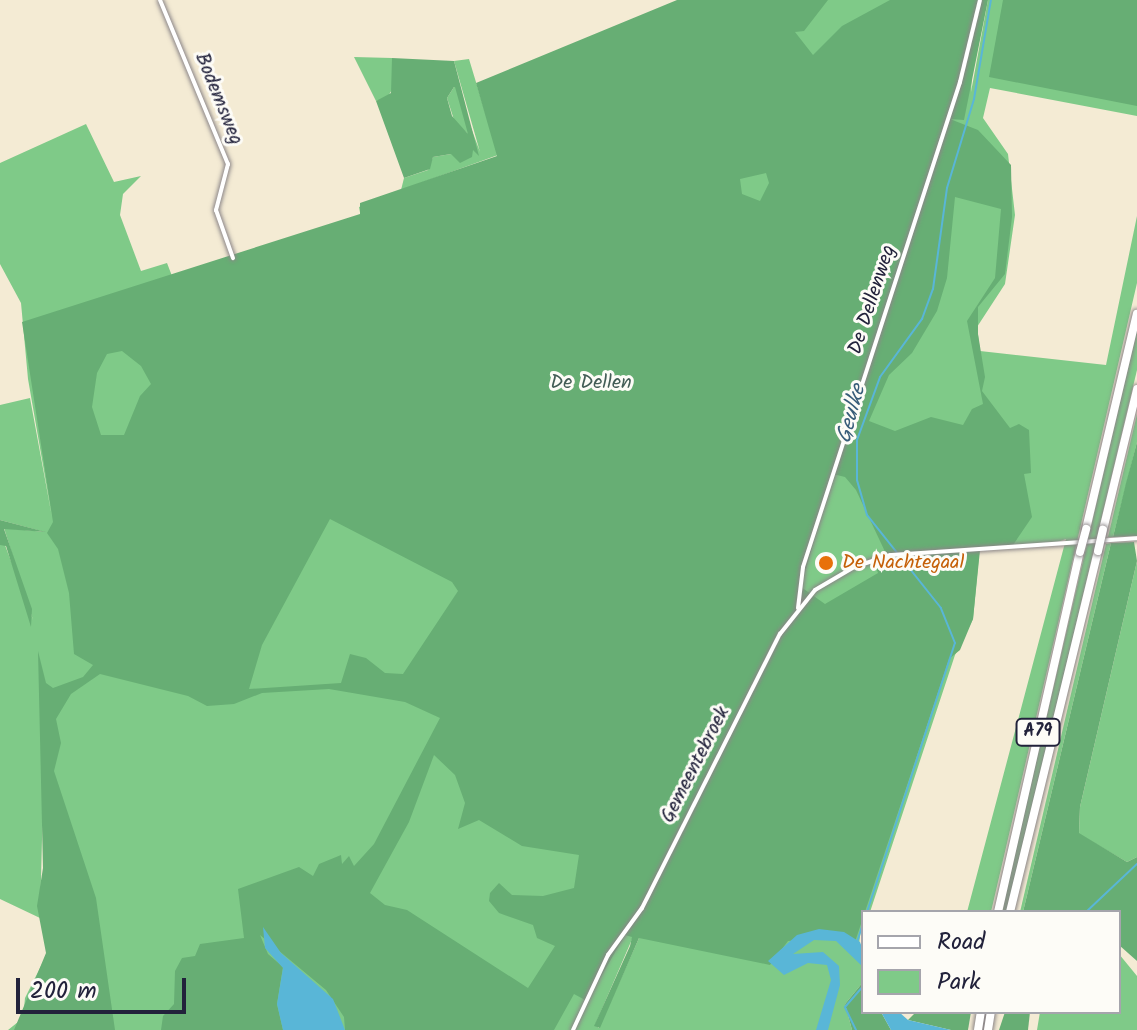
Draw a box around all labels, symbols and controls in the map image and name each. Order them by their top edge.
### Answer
street label: Bodemsweg [189,49,247,149]
street label: De Dellenweg [844,242,902,358]
park label: De Dellen [550,371,632,395]
water label: Geulke [832,382,872,446]
place label: De Nachtegaal [842,551,964,575]
marker: De Nachtegaal [817,554,835,572]
street label: Gemeentebroek [656,703,736,827]
road number: A79 [1014,718,1062,746]
legend [861,910,1121,1014]
text: Road [937,923,985,962]
scale bar [20,962,190,1012]
text: Park [937,963,981,1002]
text: 200 m [30,972,97,1011]

